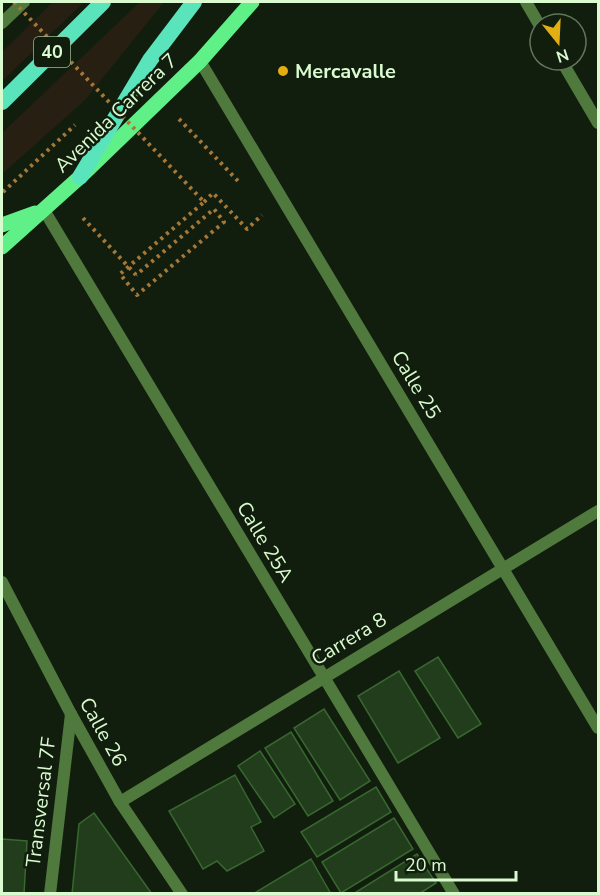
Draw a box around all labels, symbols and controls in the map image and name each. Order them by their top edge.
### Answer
north arrow [528,12,588,72]
road number: 40 [34,37,70,67]
text: N [553,43,571,68]
street label: Avenida Carrera 7 [48,47,184,179]
place label: Mercavalle [295,58,396,85]
marker: Mercavalle [276,64,290,78]
street label: Calle 25 [385,346,447,424]
street label: Calle 25A [230,497,300,588]
street label: Carrera 8 [306,606,392,672]
street label: Calle 26 [73,693,133,771]
street label: Transversal 7F [20,735,62,869]
scale bar [396,844,516,882]
text: 20 m [405,853,447,877]

